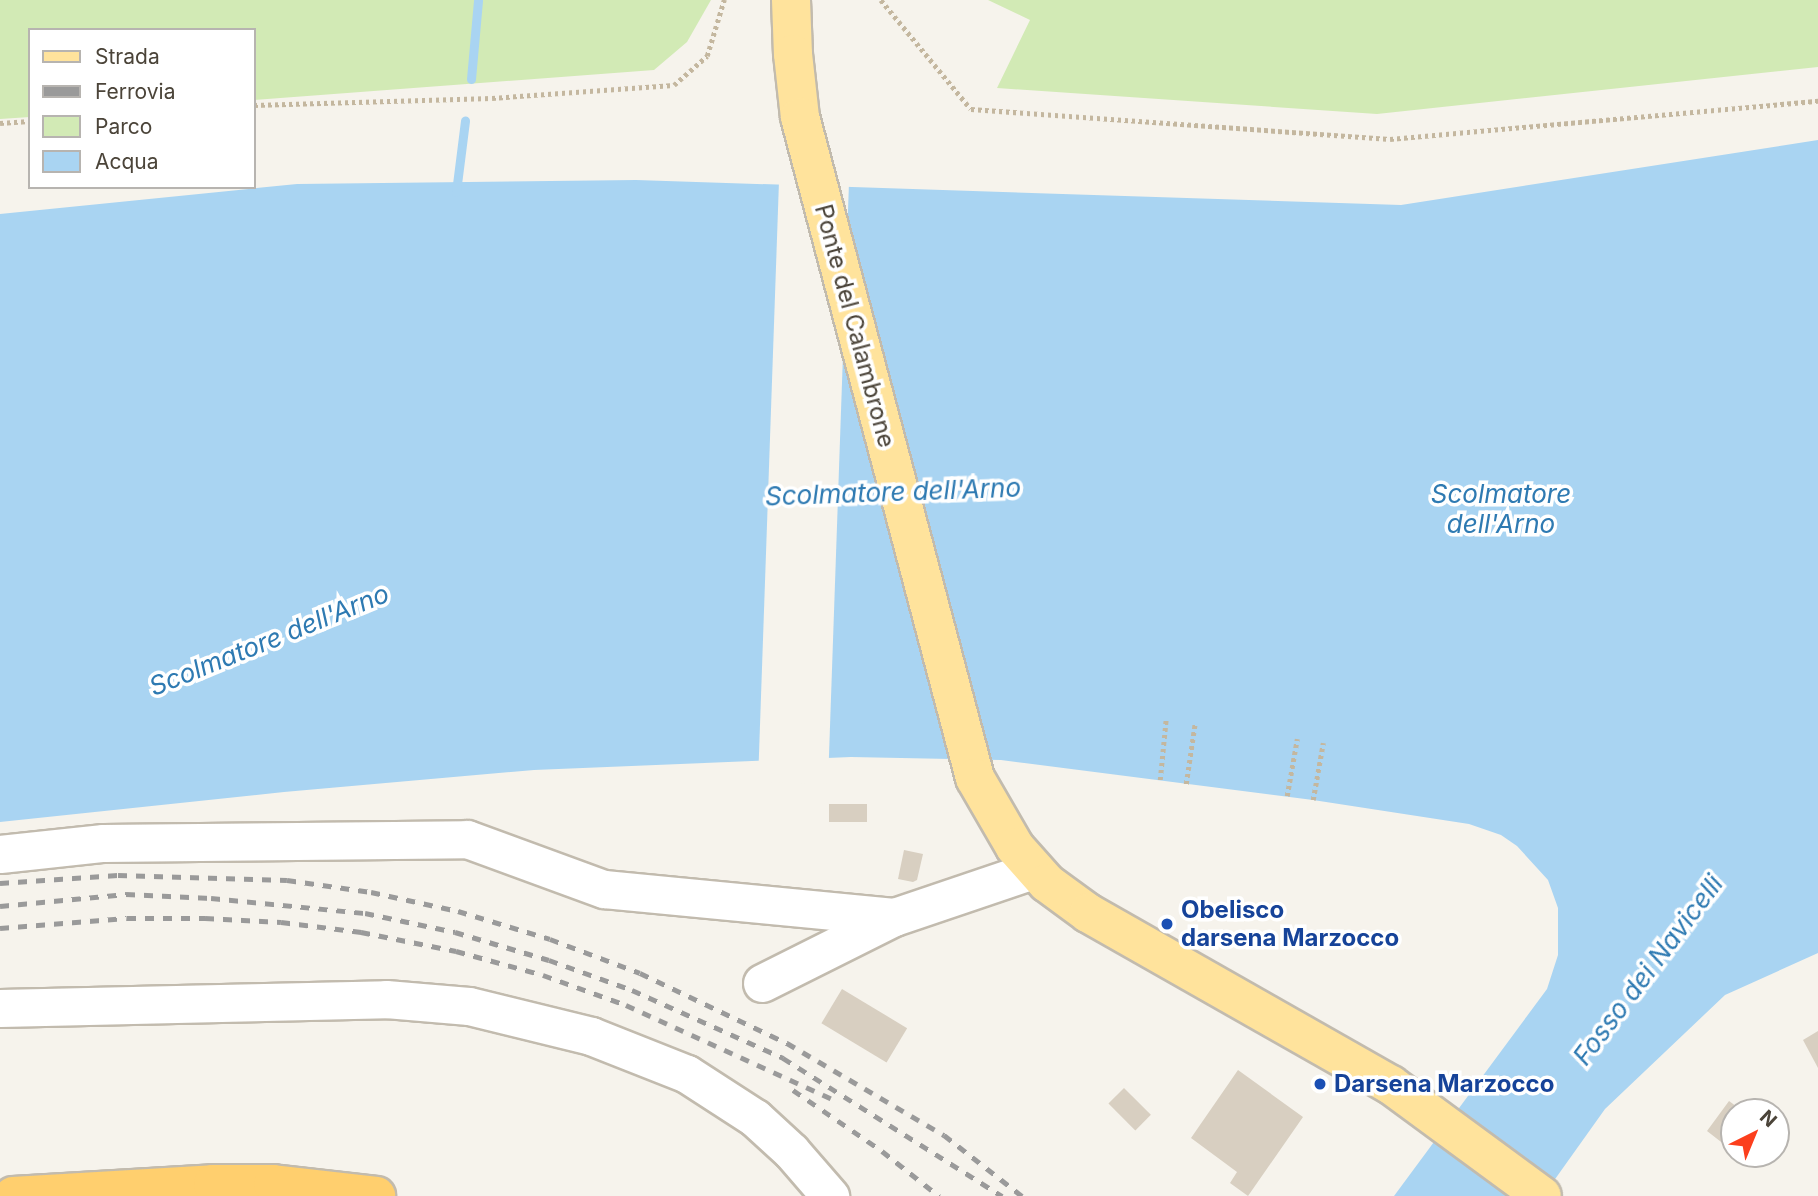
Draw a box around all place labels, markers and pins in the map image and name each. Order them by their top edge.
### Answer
place label: Obelisco darsena Marzocco [1181,896,1399,952]
marker: Obelisco darsena Marzocco [1159,916,1175,932]
place label: Darsena Marzocco [1334,1070,1554,1098]
marker: Darsena Marzocco [1312,1076,1328,1092]

